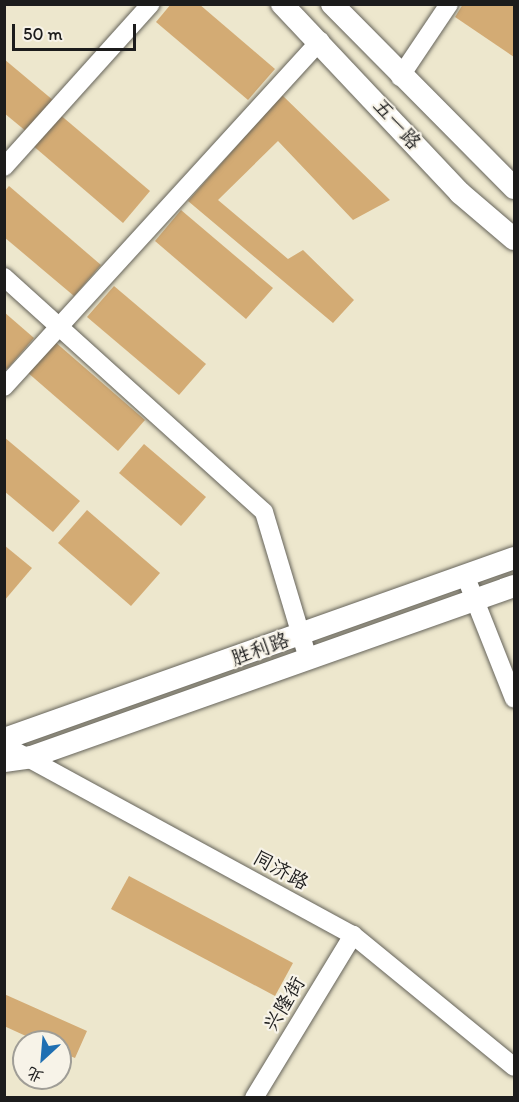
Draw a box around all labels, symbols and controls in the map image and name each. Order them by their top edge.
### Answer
scale bar [15,12,140,50]
text: 50 m [23,23,63,45]
street label: 五一路 [368,94,426,154]
street label: 胜利路 [228,627,292,671]
street label: 同济路 [249,845,313,895]
street label: 兴隆街 [258,972,310,1036]
north arrow [12,1030,72,1090]
text: 北 [23,1063,46,1087]

